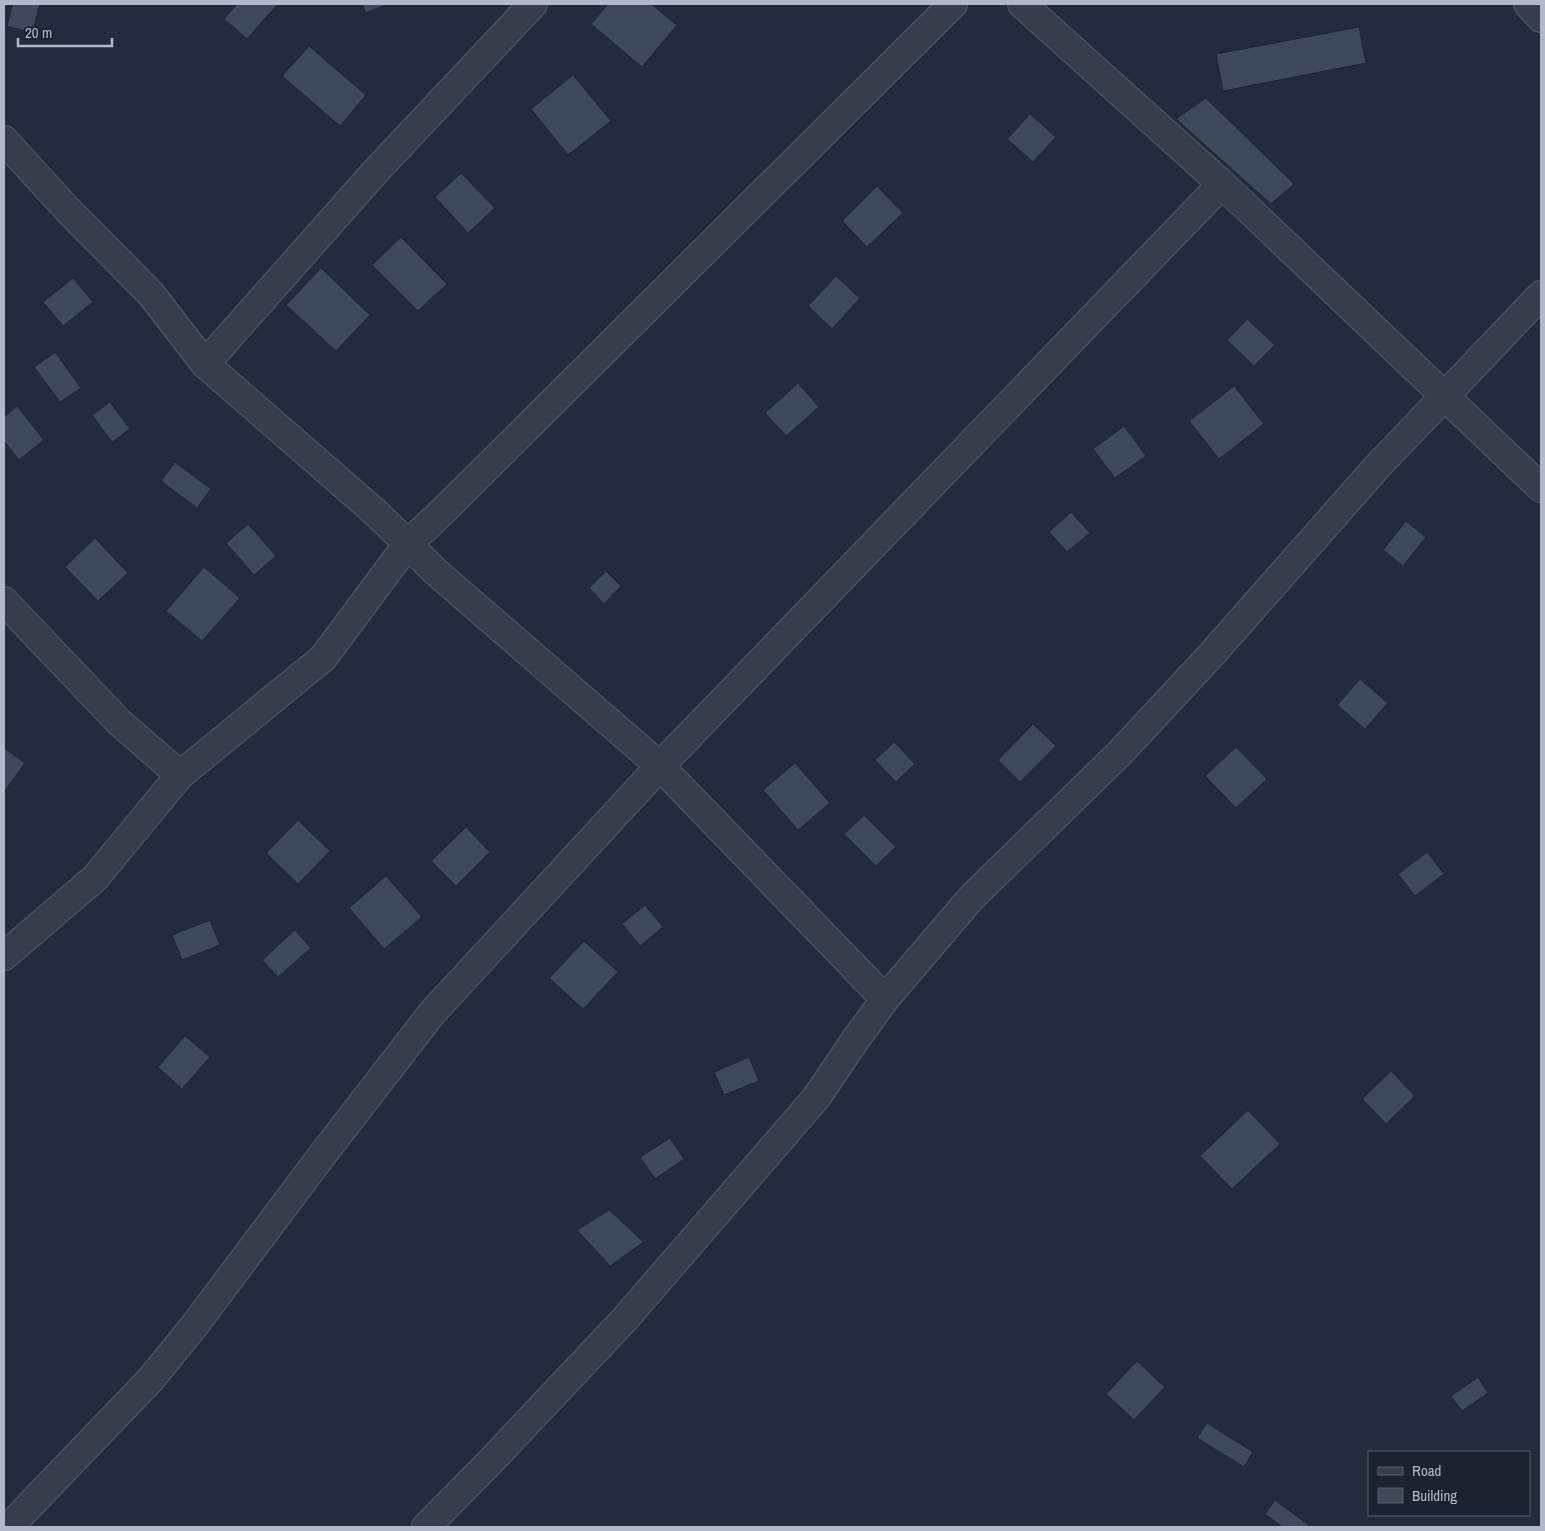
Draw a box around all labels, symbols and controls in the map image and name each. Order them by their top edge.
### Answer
scale bar [18,15,111,47]
text: 20 m [25,22,52,43]
legend [1368,1451,1530,1516]
text: Road [1412,1460,1441,1481]
text: Building [1412,1485,1457,1506]

